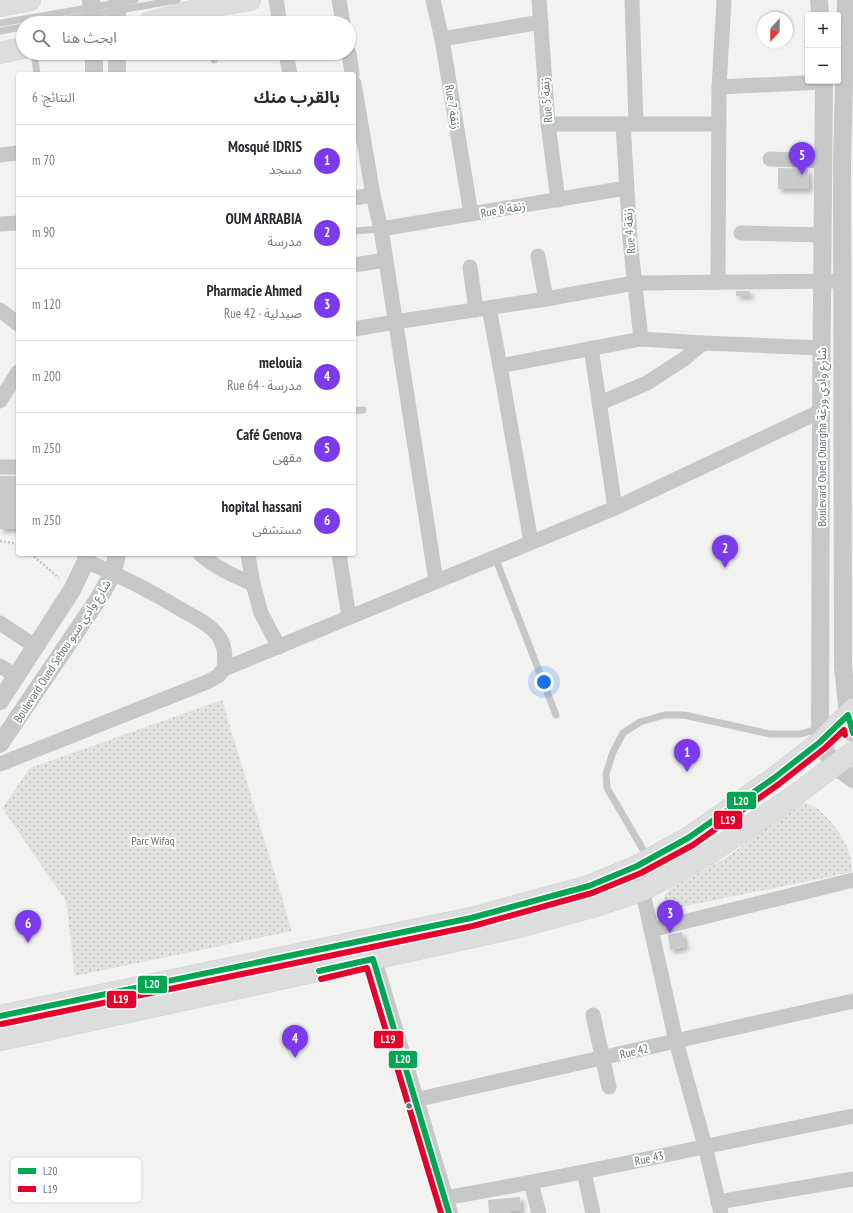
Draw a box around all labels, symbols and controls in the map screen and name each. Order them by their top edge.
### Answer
north arrow [757,12,793,48]
map controls [805,12,841,84]
button: + [805,12,841,48]
search box [16,16,356,60]
icon: search [30,27,52,49]
text: ابحث هنا [62,28,117,47]
button: − [805,48,841,84]
street label: Rue 5 زنقة [537,77,555,123]
street label: Rue 7 زنقة [442,84,464,130]
text: بالقرب منك [254,86,340,108]
text: النتائج: 6 [32,89,75,106]
text: Mosqué IDRIS [228,137,302,156]
pin: 5 [789,142,815,175]
text: 70 m [32,152,55,169]
text: 1 [324,152,330,169]
text: مسجد [269,161,302,178]
street label: Rue 8 زنقة [479,198,527,220]
street label: Rue 4 زنقة [620,208,638,254]
text: OUM ARRABIA [225,209,302,228]
text: 90 m [32,224,55,241]
text: 2 [324,224,330,241]
text: مدرسة [267,233,302,250]
text: Pharmacie Ahmed [206,281,302,300]
text: 120 m [32,296,61,313]
text: 3 [324,296,330,313]
text: صيدلية · Rue 42 [224,305,302,322]
street label: Boulevard Oued Ouargha شارع وادي ورغة [814,347,831,527]
text: melouia [259,353,302,372]
text: 200 m [32,368,61,385]
text: 4 [324,368,330,385]
text: مدرسة · Rue 64 [227,377,302,394]
text: Café Genova [236,425,302,444]
text: 250 m [32,440,61,457]
text: 5 [324,440,330,457]
text: مقهى [273,449,302,466]
text: hopital hassani [221,497,302,516]
text: 250 m [32,512,61,529]
text: 6 [324,512,330,529]
text: مستشفى [252,521,302,538]
pin: 2 [712,535,738,568]
street label: Boulevard Oued Sebou شارع وادي سبو [10,577,116,727]
your location [534,672,554,692]
pin: 1 [674,739,700,772]
line badge: L20 [726,791,757,810]
text: L20 [733,794,749,808]
line badge: L19 [713,810,743,830]
text: L19 [720,813,736,827]
park label: Parc Wifaq [131,833,175,848]
pin: 3 [657,900,683,933]
pin: 6 [15,910,41,943]
line badge: L20 [137,975,168,994]
text: L20 [144,977,160,991]
line badge: L19 [106,990,137,1009]
text: L19 [113,992,129,1006]
pin: 4 [282,1025,308,1058]
line badge: L19 [373,1030,404,1049]
text: L19 [380,1032,396,1046]
street label: Rue 42 [618,1040,650,1062]
line badge: L20 [388,1050,418,1069]
text: L20 [395,1052,411,1066]
unlabelled marker [404,1101,414,1111]
street label: Rue 43 [633,1148,665,1168]
legend [10,1157,142,1203]
text: L20 [43,1164,58,1178]
text: L19 [43,1182,58,1196]

